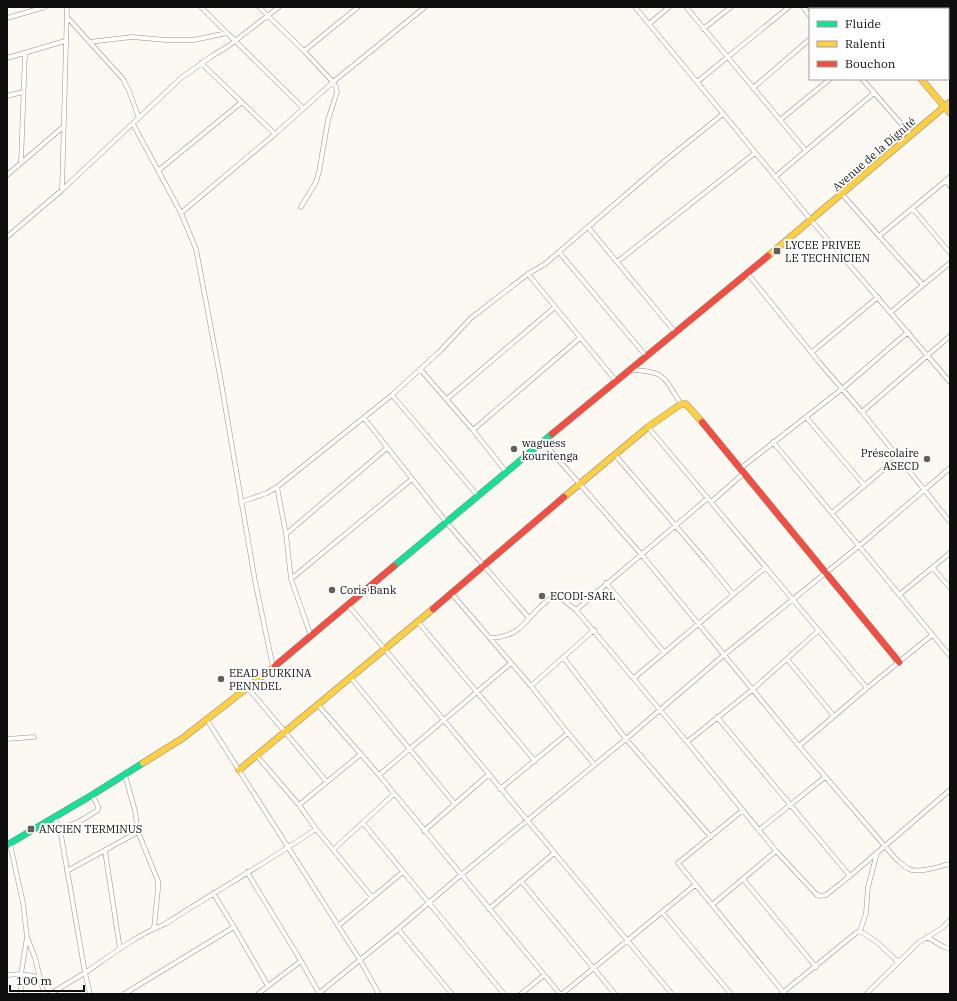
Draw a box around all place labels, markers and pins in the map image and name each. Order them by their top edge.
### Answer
place label: LYCEE PRIVEE LE TECHNICIEN [785,238,871,265]
marker: LYCEE PRIVEE LE TECHNICIEN [772,246,782,256]
place label: waguess kouritenga [522,436,578,463]
marker: waguess kouritenga [509,444,519,454]
place label: Préscolaire ASECD [861,446,919,473]
marker: Préscolaire ASECD [922,454,932,464]
place label: Coris Bank [340,583,397,597]
marker: Coris Bank [327,585,337,595]
place label: ECODI-SARL [550,589,615,603]
marker: ECODI-SARL [537,591,547,601]
place label: EEAD BURKINA PENNDEL [229,666,312,693]
marker: EEAD BURKINA PENNDEL [216,674,226,684]
place label: ANCIEN TERMINUS [39,822,142,836]
marker: ANCIEN TERMINUS [26,824,36,834]

